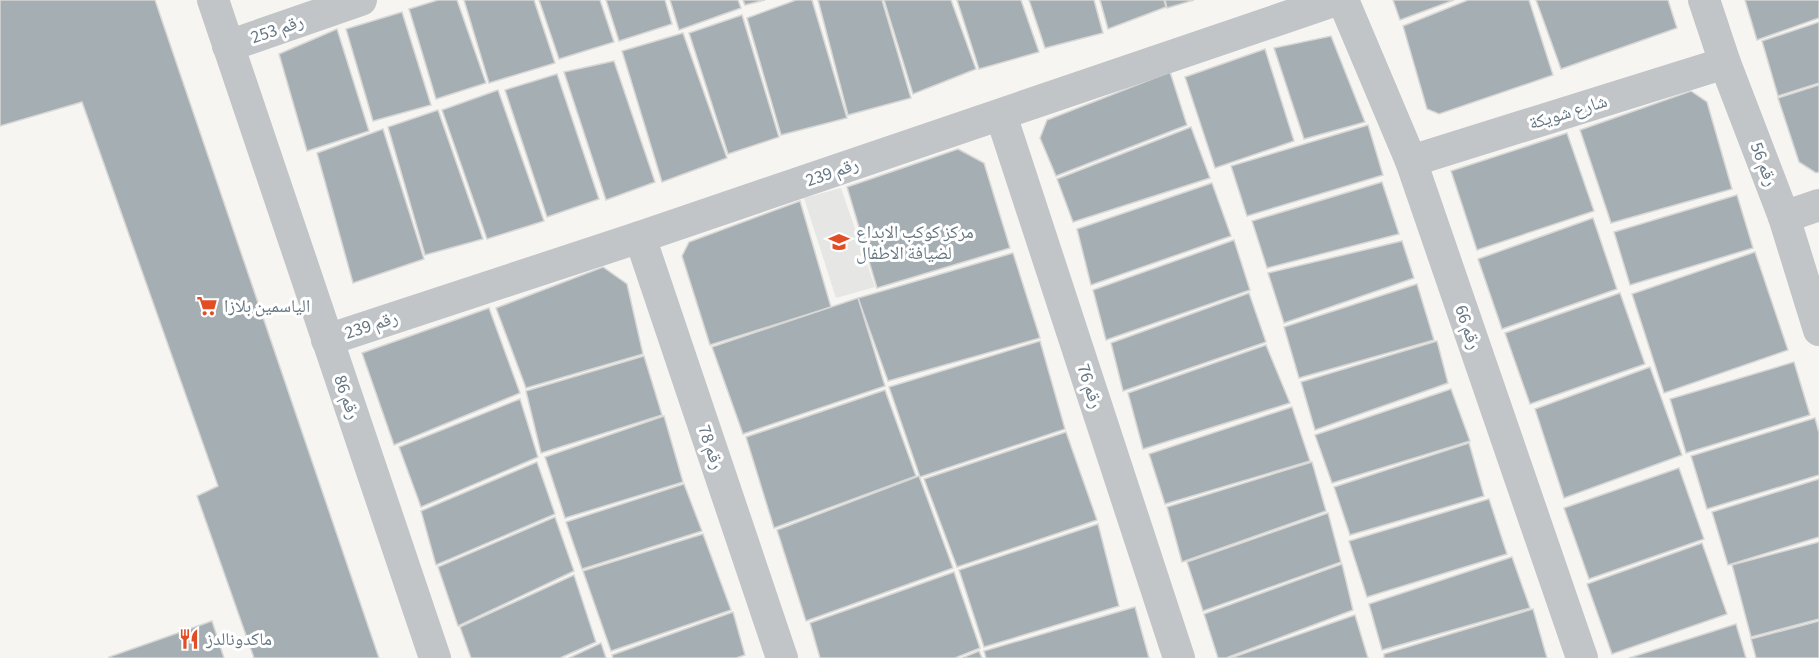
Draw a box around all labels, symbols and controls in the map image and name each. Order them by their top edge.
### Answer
street label: رقم 253 [247,9,307,50]
street label: شارع شويكة [1526,89,1610,136]
street label: رقم 56 [1744,138,1783,190]
street label: رقم 239 [802,152,862,193]
place label: مركز كوكب الابداع لضيافة الاطفال [856,220,974,266]
school or university icon: مركز كوكب الابداع لضيافة الاطفال [827,230,851,254]
supermarket icon: الياسمين بلازا [195,294,219,318]
place label: الياسمين بلازا [224,294,310,319]
street label: رقم 66 [1448,302,1487,353]
street label: رقم 239 [341,305,401,346]
street label: رقم 76 [1071,361,1108,412]
street label: رقم 86 [327,372,366,423]
street label: رقم 78 [691,422,730,473]
restaurant icon: ماكدونالدز [177,627,201,651]
place label: ماكدونالدز [205,627,272,652]

